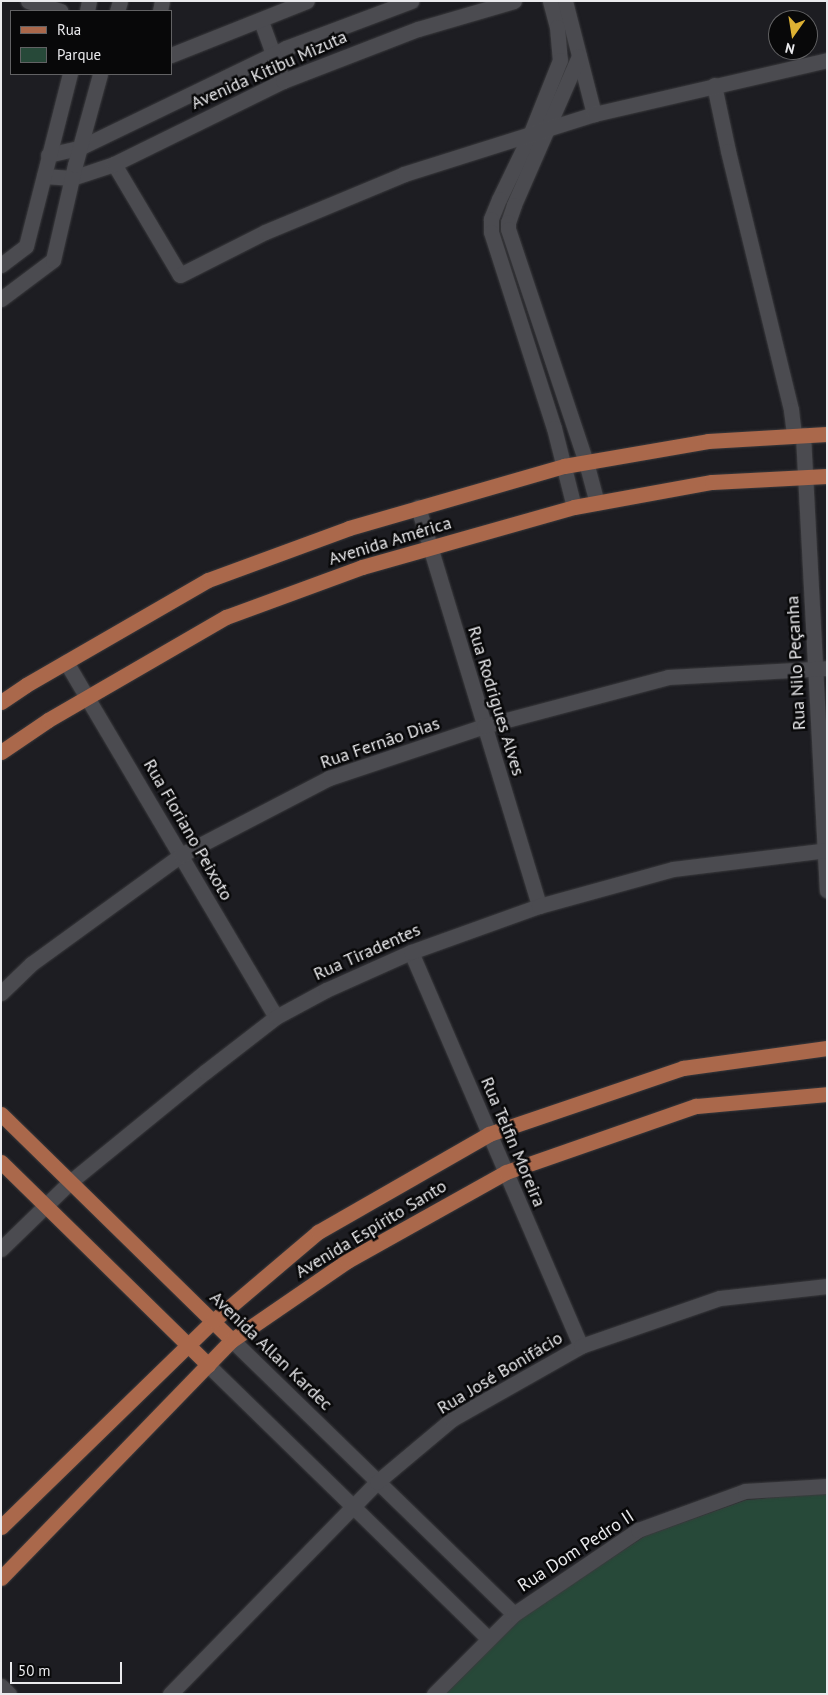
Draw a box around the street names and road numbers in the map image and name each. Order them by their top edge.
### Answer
street label: Avenida Kitibu Mizuta [188,26,350,114]
street label: Avenida América [326,512,454,570]
street label: Rua Nilo Peçanha [782,595,810,731]
street label: Rua Rodrigues Alves [463,623,529,779]
street label: Rua Fernão Dias [317,712,443,774]
street label: Rua Floriano Peixoto [139,755,237,905]
street label: Rua Tiradentes [310,919,424,985]
street label: Rua Telfin Moreira [476,1074,550,1210]
street label: Avenida Espírito Santo [291,1175,451,1283]
street label: Avenida Allan Kardec [205,1287,337,1415]
street label: Rua José Bonifácio [433,1327,567,1419]
street label: Rua Dom Pedro II [514,1505,638,1597]

